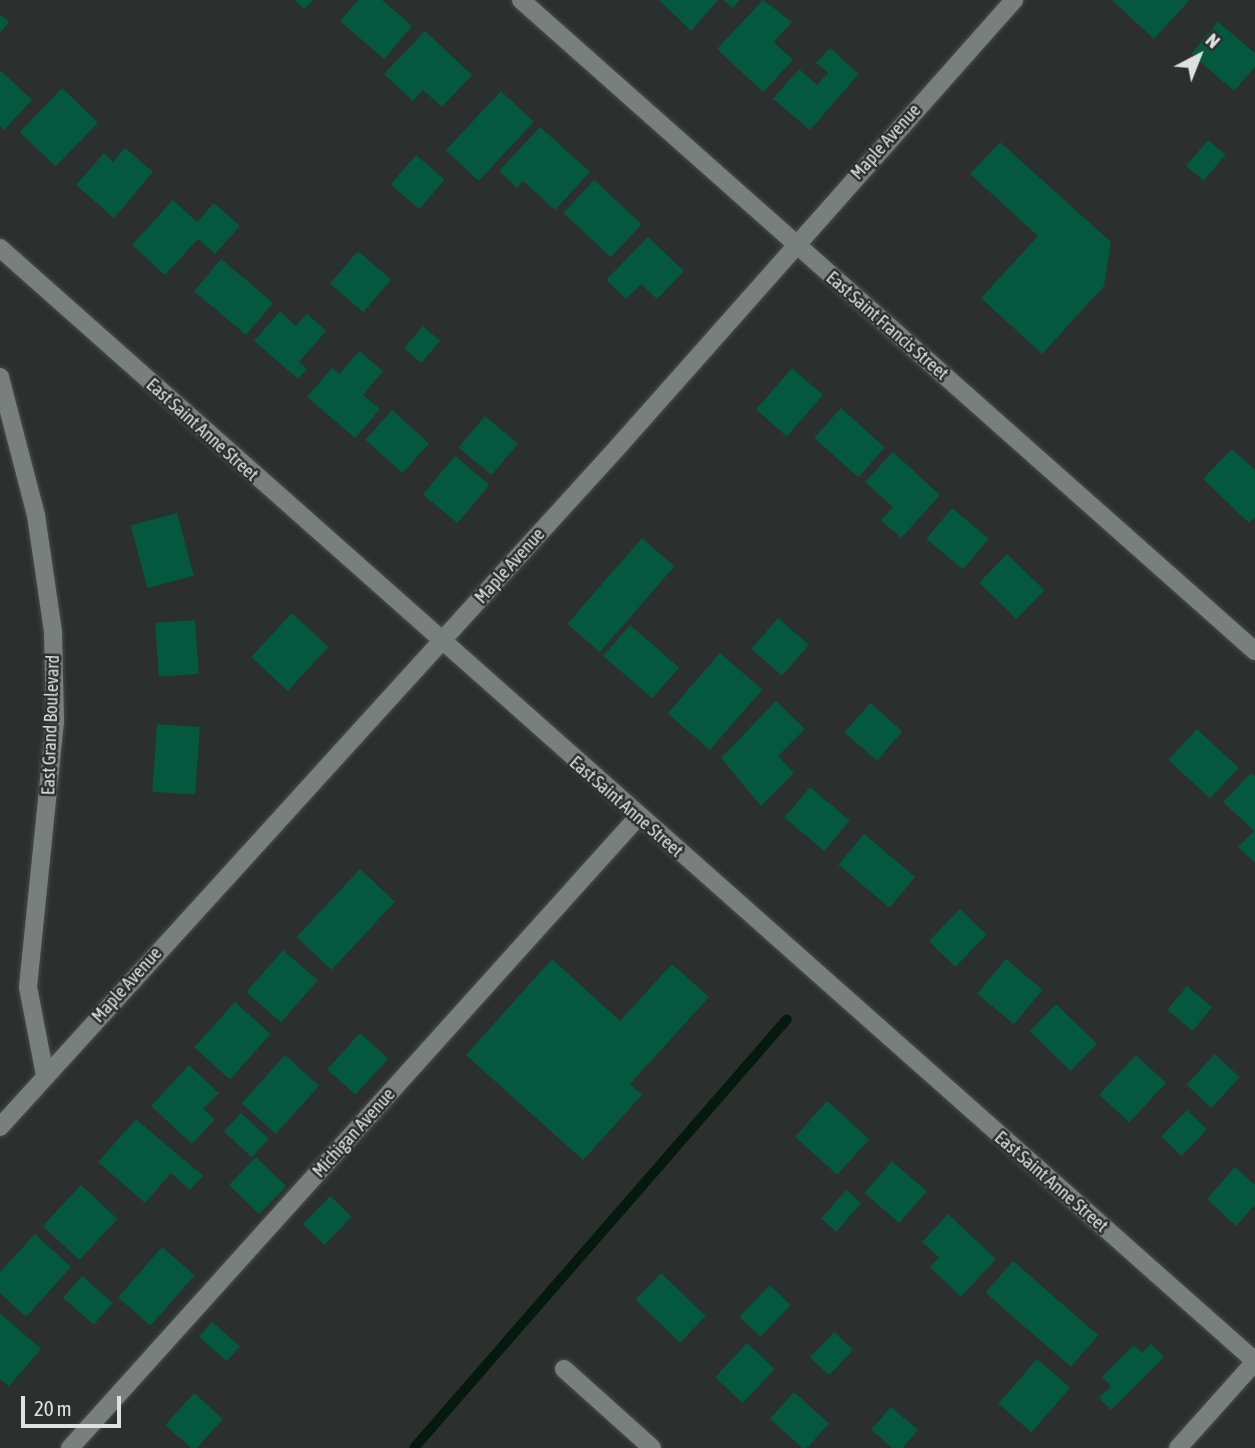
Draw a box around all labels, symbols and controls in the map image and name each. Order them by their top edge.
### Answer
north arrow [1164,21,1234,91]
text: N [1202,28,1225,52]
street label: Maple Avenue [847,100,925,184]
street label: East Saint Francis Street [822,267,952,385]
street label: East Saint Anne Street [142,374,262,486]
street label: Maple Avenue [471,524,549,608]
street label: East Grand Boulevard [38,654,64,796]
street label: East Saint Anne Street [565,752,687,862]
street label: Maple Avenue [88,943,166,1027]
street label: Michigan Avenue [308,1084,400,1182]
street label: East Saint Anne Street [990,1127,1112,1237]
scale bar [24,1382,124,1426]
text: 20 m [34,1396,72,1420]

